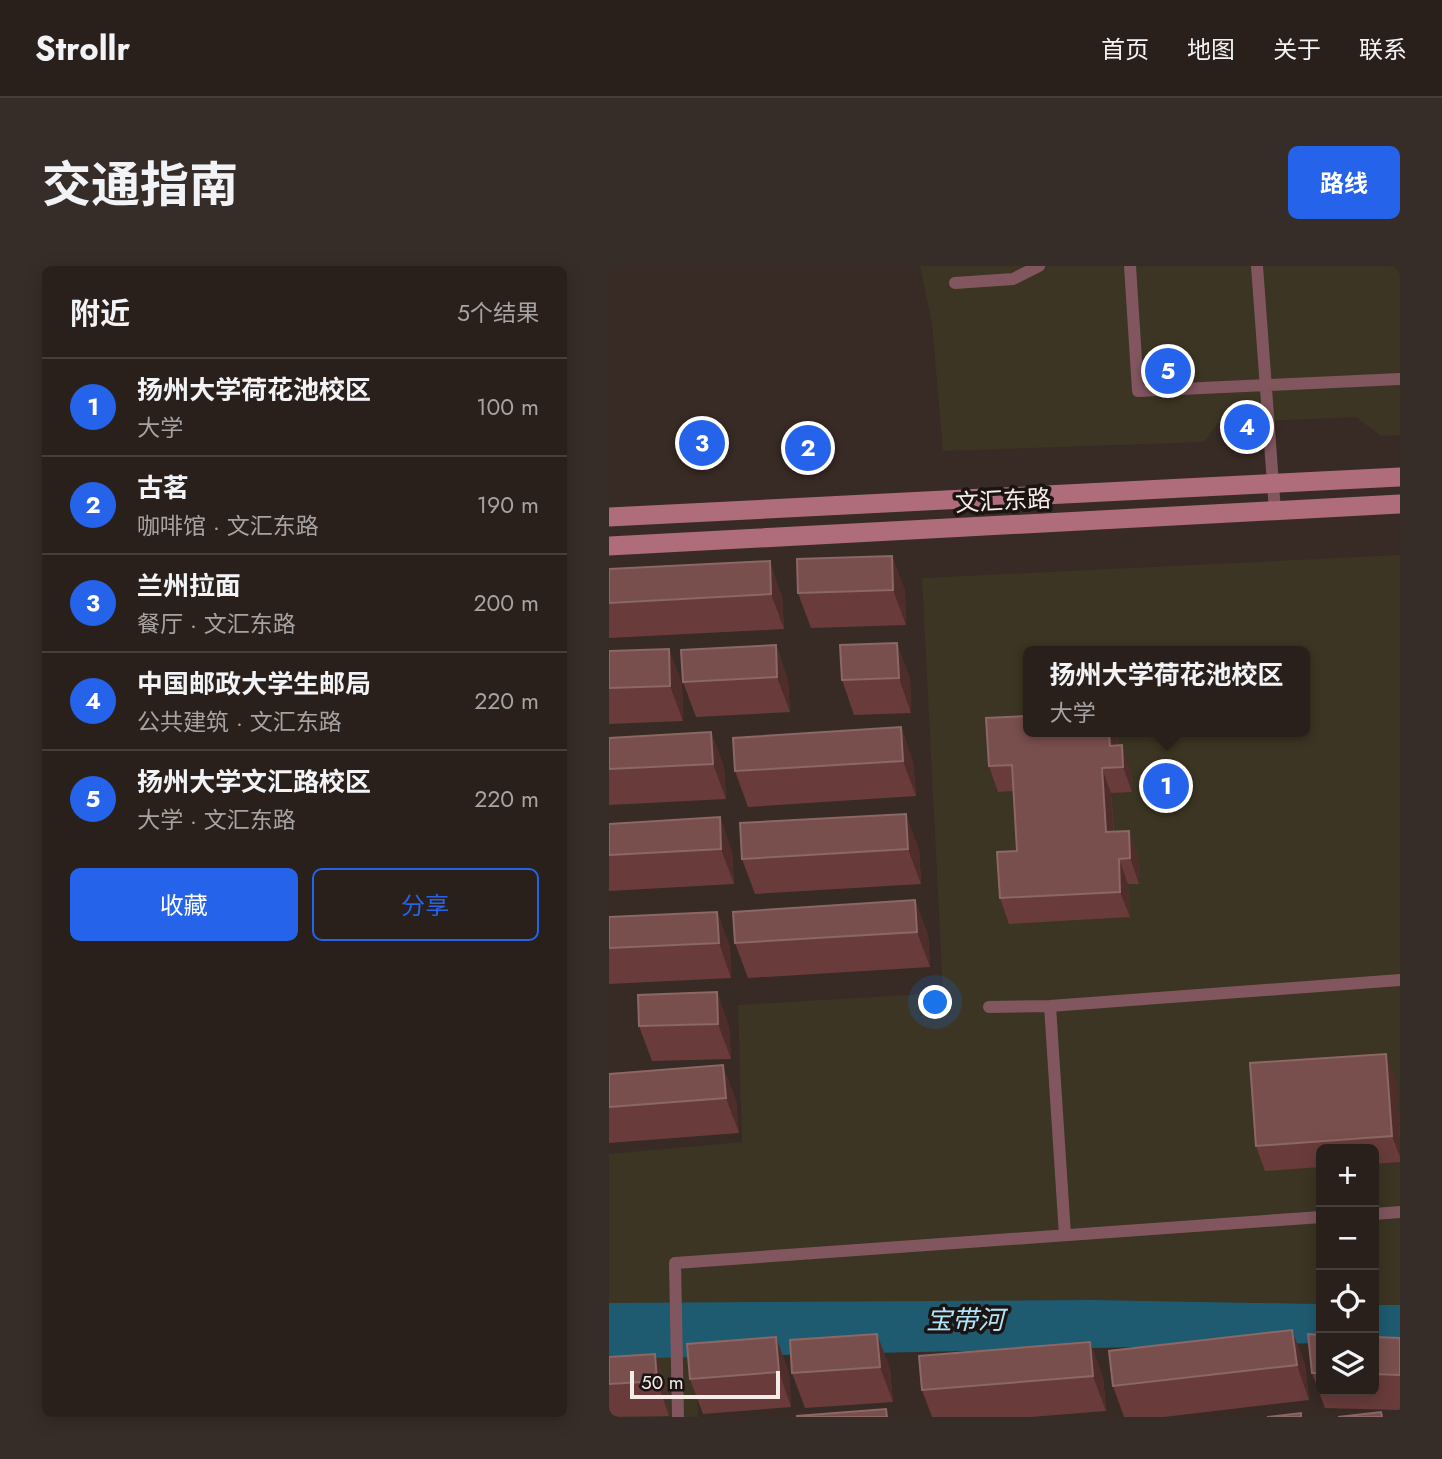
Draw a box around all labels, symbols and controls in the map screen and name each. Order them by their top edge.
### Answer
text: Strollr [35,25,130,72]
text: 首页 [1101,32,1149,67]
text: 地图 [1187,32,1235,67]
text: 关于 [1273,32,1321,67]
text: 联系 [1359,32,1407,67]
button: 路线 [1288,146,1400,219]
text: 交通指南 [42,150,238,220]
text: 附近 [70,292,130,335]
text: 5个结果 [457,296,539,330]
pin: 5 [1145,345,1191,397]
text: 扬州大学荷花池校区 [137,371,371,409]
text: 1 [87,390,99,424]
text: 100 m [476,390,539,424]
pin: 4 [1224,401,1270,453]
text: 大学 [137,411,183,445]
pin: 3 [679,417,725,469]
pin: 2 [785,422,831,474]
text: 古茗 [137,469,189,507]
street label: 文汇东路 [954,481,1052,520]
text: 2 [85,488,101,522]
text: 190 m [477,488,539,522]
text: 咖啡馆 · 文汇东路 [137,509,319,543]
text: 兰州拉面 [137,567,241,605]
text: 3 [86,586,100,620]
text: 200 m [473,586,539,620]
text: 餐厅 · 文汇东路 [137,607,296,641]
popup [1023,646,1310,737]
text: 扬州大学荷花池校区 [1049,656,1284,694]
text: 中国邮政大学生邮局 [137,665,371,703]
text: 4 [85,684,101,718]
text: 220 m [474,684,539,718]
text: 大学 [1049,696,1095,730]
text: 公共建筑 · 文汇东路 [137,705,342,739]
pin: 1 [1143,760,1189,812]
text: 扬州大学文汇路校区 [137,763,371,801]
text: 5 [86,782,100,816]
text: 220 m [474,782,539,816]
text: 大学 · 文汇东路 [137,803,296,837]
button: 收藏 [70,868,298,941]
button: 分享 [312,868,539,941]
your location [918,985,952,1019]
map controls [1316,1144,1379,1396]
button: + [1316,1144,1379,1207]
button: − [1316,1207,1379,1270]
button: locate [1316,1270,1379,1333]
water label: 宝带河 [926,1301,1009,1339]
button: layers [1316,1333,1379,1396]
scale bar [630,1368,781,1400]
text: 50 m [641,1369,684,1396]

